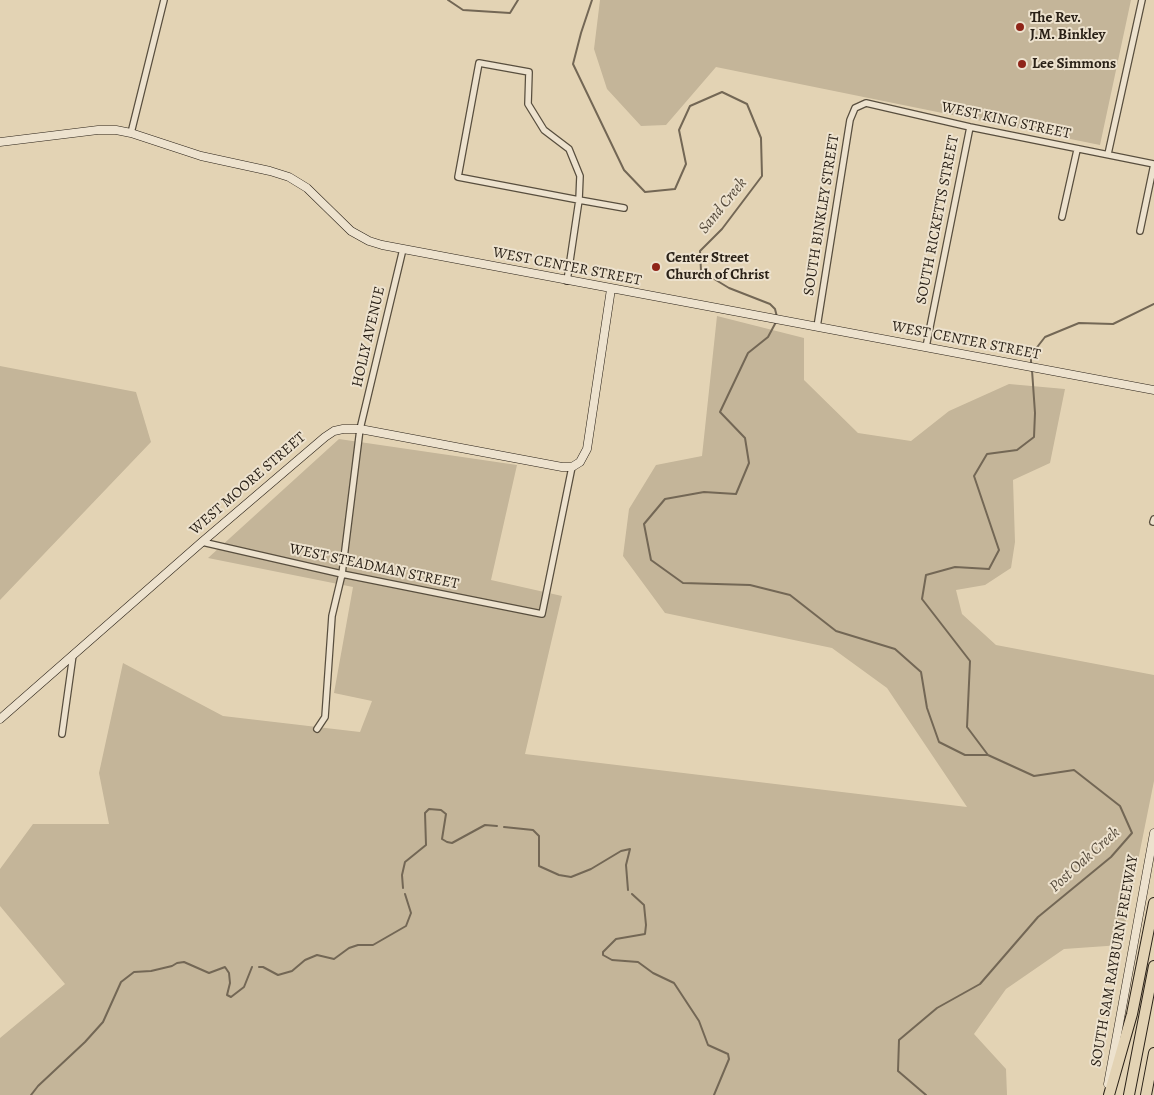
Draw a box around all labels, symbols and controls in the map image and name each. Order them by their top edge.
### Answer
place label: The Rev. J.M. Binkley [1030,9,1106,44]
marker: The Rev. J.M. Binkley [1014,21,1026,33]
place label: Lee Simmons [1032,55,1116,73]
marker: Lee Simmons [1016,58,1028,70]
street label: WEST KING STREET [940,98,1072,144]
street label: SOUTH BINKLEY STREET [800,133,844,297]
street label: SOUTH RICKETTS STREET [913,134,963,306]
water label: Sand Creek [695,174,751,238]
street label: WEST CENTER STREET [491,244,643,290]
place label: Center Street Church of Christ [666,249,769,284]
marker: Center Street Church of Christ [650,261,662,273]
street label: HOLLY AVENUE [349,285,389,389]
street label: WEST CENTER STREET [890,318,1042,364]
street label: WEST MOORE STREET [186,429,310,539]
street label: WEST STEADMAN STREET [288,540,460,594]
water label: Post Oak Creek [1046,823,1124,897]
street label: SOUTH SAM RAYBURN FREEWAY [1087,854,1143,1068]

